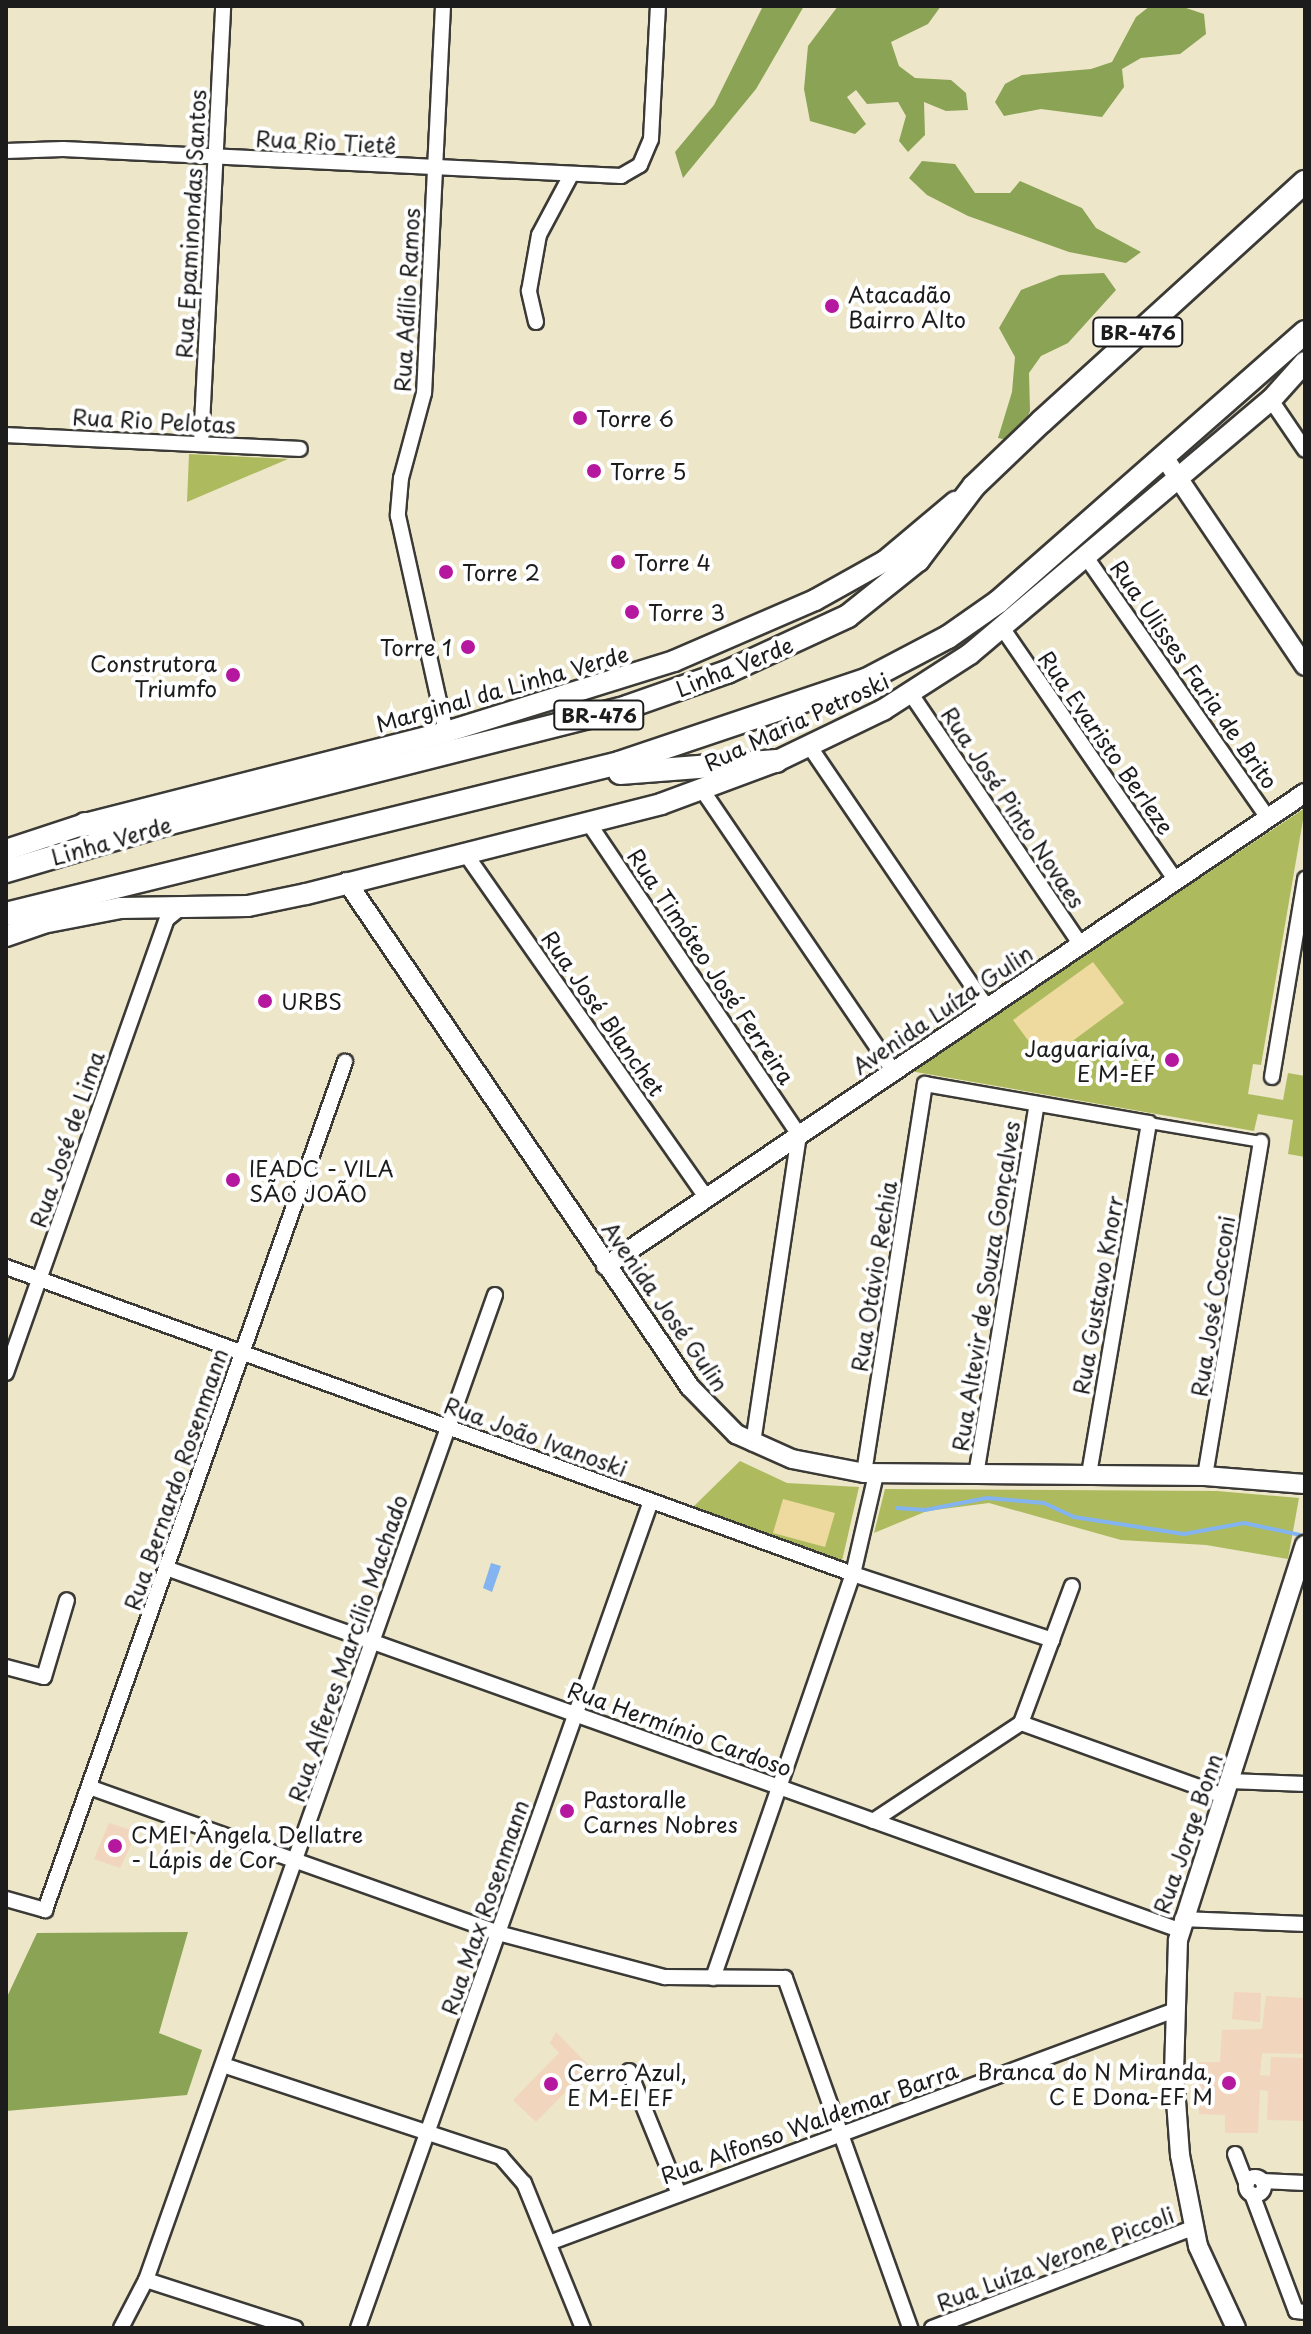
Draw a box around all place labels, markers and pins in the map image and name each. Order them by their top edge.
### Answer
place label: Atacadão Bairro Alto [848,280,966,332]
marker: Atacadão Bairro Alto [823,297,841,315]
place label: Torre 6 [596,405,674,431]
marker: Torre 6 [571,409,589,427]
place label: Torre 5 [610,458,687,484]
marker: Torre 5 [585,462,603,480]
place label: Torre 4 [634,549,711,575]
marker: Torre 4 [609,553,627,571]
place label: Torre 2 [462,559,540,585]
marker: Torre 2 [437,563,455,581]
place label: Torre 3 [648,599,725,625]
marker: Torre 3 [623,603,641,621]
place label: Torre 1 [379,634,452,660]
marker: Torre 1 [459,638,477,656]
place label: Construtora Triumfo [90,649,217,700]
marker: Construtora Triumfo [224,666,242,684]
place label: URBS [281,988,342,1014]
marker: URBS [256,992,274,1010]
place label: Jaguariaíva, E M-EF [1024,1034,1156,1086]
marker: Jaguariaíva, E M-EF [1163,1051,1181,1069]
place label: IEADC - VILA SÃO JOÃO [249,1154,396,1206]
marker: IEADC - VILA SÃO JOÃO [224,1171,242,1189]
place label: Pastoralle Carnes Nobres [583,1785,740,1836]
marker: Pastoralle Carnes Nobres [558,1802,576,1820]
place label: CMEI Ângela Dellatre - Lápis de Cor [131,1820,364,1872]
marker: CMEI Ângela Dellatre - Lápis de Cor [106,1837,124,1855]
place label: Branca do N Miranda, C E Dona-EF M [977,2057,1213,2108]
place label: Cerro Azul, E M-EI EF [567,2058,687,2110]
marker: Branca do N Miranda, C E Dona-EF M [1220,2074,1238,2092]
marker: Cerro Azul, E M-EI EF [542,2075,560,2093]

